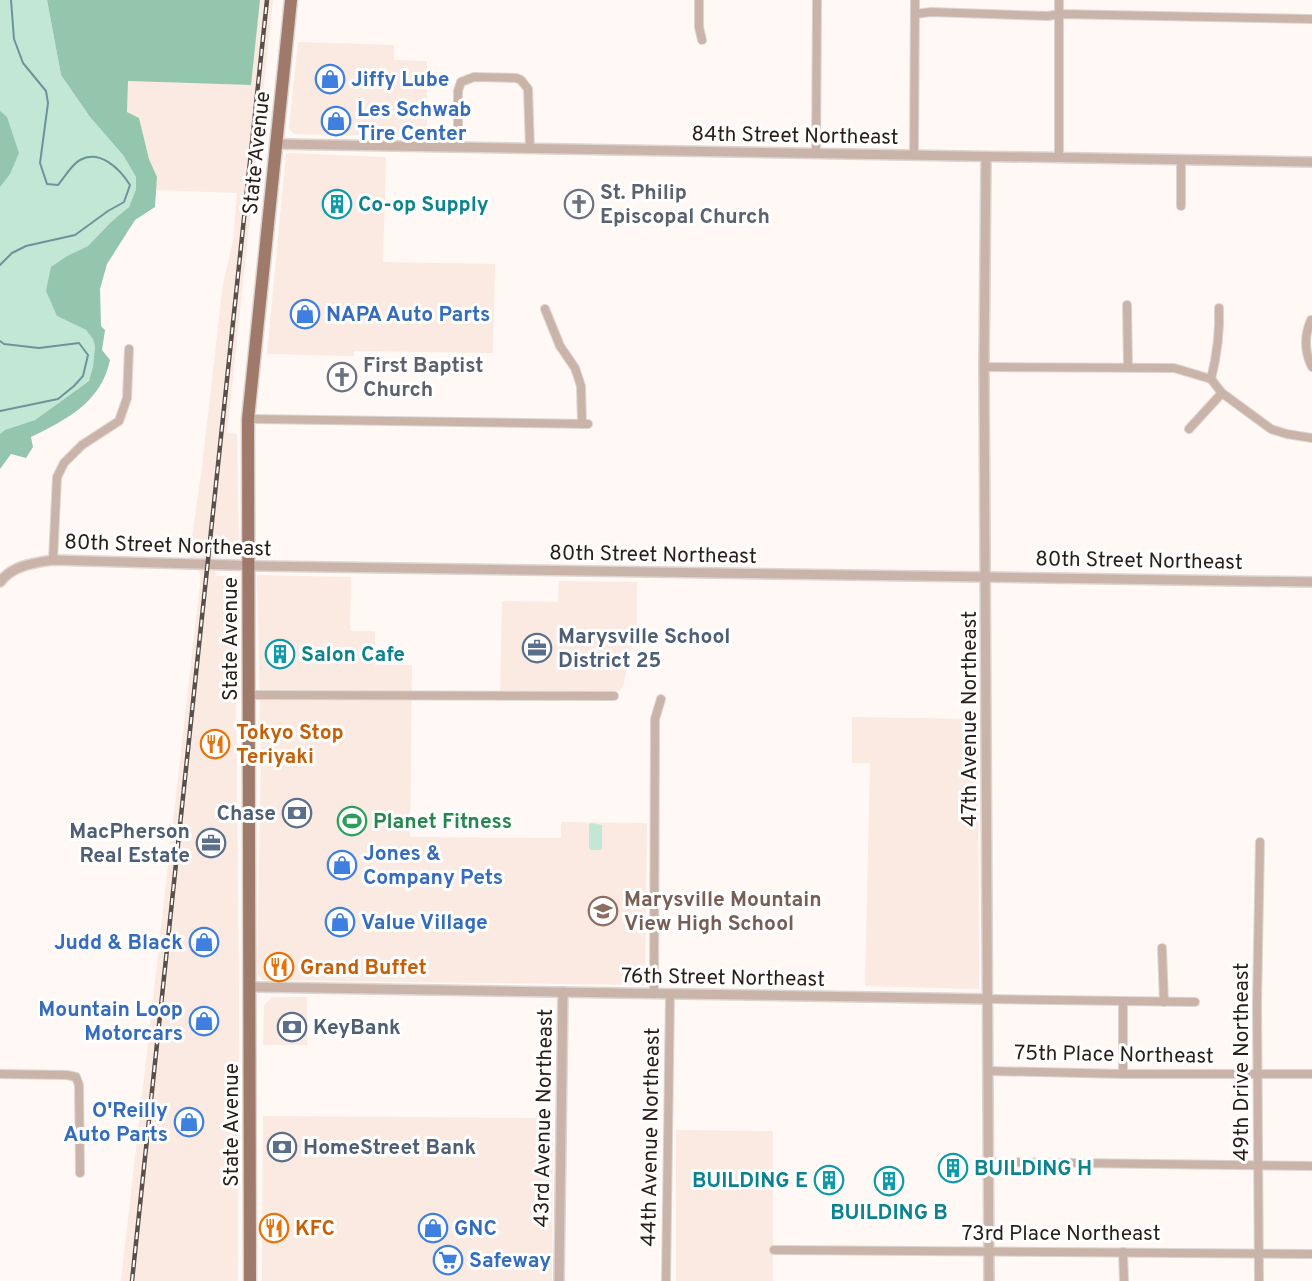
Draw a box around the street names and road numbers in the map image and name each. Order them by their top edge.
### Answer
street label: State Avenue [238,90,277,216]
street label: 84th Street Northeast [691,121,899,152]
street label: 80th Street Northeast [64,529,272,564]
street label: 80th Street Northeast [549,540,757,571]
street label: 80th Street Northeast [1035,546,1243,577]
street label: State Avenue [218,577,245,701]
street label: 47th Avenue Northeast [957,611,984,827]
street label: 76th Street Northeast [621,963,825,994]
street label: 49th Drive Northeast [1229,963,1256,1161]
street label: 43rd Avenue Northeast [529,1008,560,1228]
street label: 44th Avenue Northeast [636,1027,667,1247]
street label: 75th Place Northeast [1014,1040,1214,1071]
street label: State Avenue [219,1063,246,1187]
street label: 73rd Place Northeast [961,1221,1161,1248]

